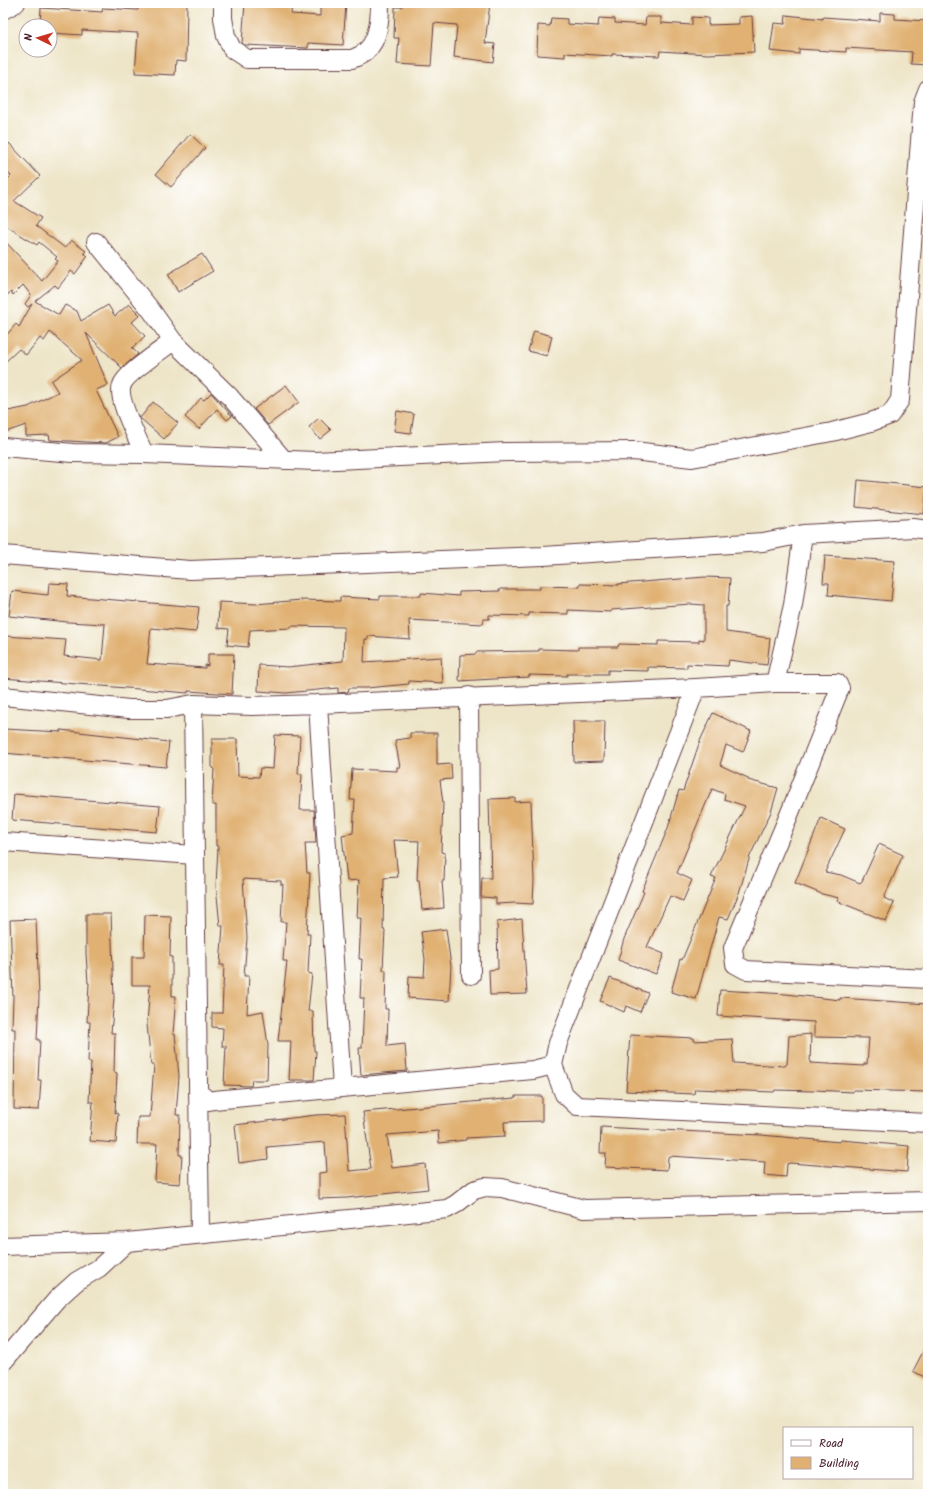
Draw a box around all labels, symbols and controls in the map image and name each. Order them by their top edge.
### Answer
north arrow [18,18,58,58]
text: N [20,33,38,41]
legend [783,1427,913,1479]
text: Road [819,1434,844,1453]
text: Building [819,1454,859,1473]

